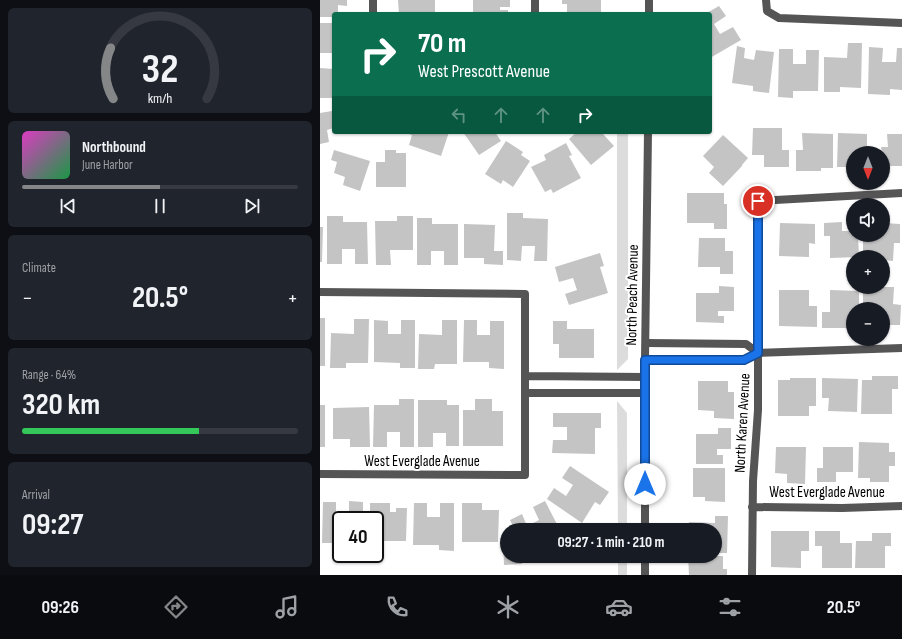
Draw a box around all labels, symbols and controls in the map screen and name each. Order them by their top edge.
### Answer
text: 70 m [418,27,466,60]
icon: right [352,28,404,80]
text: 32 [142,45,178,94]
text: West Prescott Avenue [418,61,550,82]
text: km/h [148,89,172,106]
icon: left [448,104,470,126]
icon: ahead [490,104,512,126]
icon: ahead [532,104,554,126]
icon: right [574,104,596,126]
text: Northbound [82,138,146,157]
north arrow [846,146,890,190]
map controls [846,146,890,346]
text: June Harbor [82,157,133,173]
pin [741,184,775,218]
icon: arrive [747,190,769,212]
icon: previous [57,195,79,217]
icon: pause [149,195,171,217]
icon: next [241,195,263,217]
button: sound [846,198,890,242]
street label: North Peach Avenue [622,244,643,346]
button: + [846,250,890,294]
text: Climate [22,260,56,276]
text: 20.5° [132,280,188,316]
text: − [22,285,33,312]
text: + [287,285,298,312]
button: − [846,302,890,346]
text: Range · 64% [22,367,76,383]
street label: North Karen Avenue [730,373,755,473]
text: 320 km [22,387,100,423]
street label: West Everglade Avenue [364,452,480,471]
position arrow [624,463,666,505]
street label: West Everglade Avenue [769,483,885,502]
text: Arrival [22,487,50,503]
text: 09:27 [22,507,83,543]
speed limit sign: 40 [332,511,384,563]
text: 09:27 · 1 min · 210 m [557,533,665,552]
icon: directions [162,593,190,621]
icon: music [273,593,301,621]
icon: phone [383,593,411,621]
icon: climate [494,593,522,621]
icon: car [605,593,633,621]
icon: filters [716,593,744,621]
text: 09:26 [41,597,79,618]
text: 20.5° [827,597,861,618]

